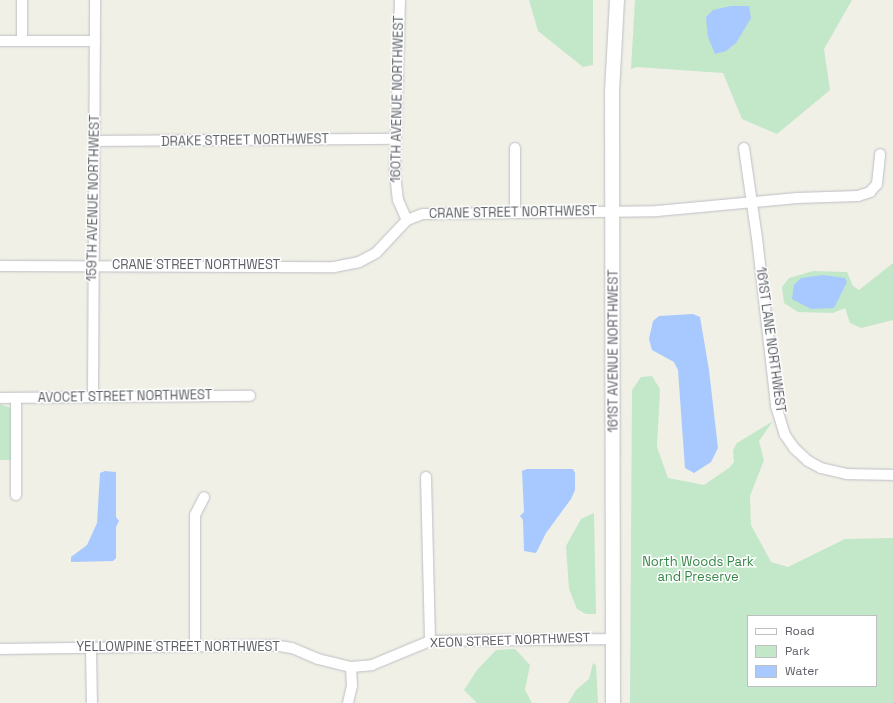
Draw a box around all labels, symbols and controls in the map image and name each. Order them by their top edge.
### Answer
street label: 160TH AVENUE NORTHWEST [389,15,407,183]
street label: 159TH AVENUE NORTHWEST [85,114,103,282]
street label: DRAKE STREET NORTHWEST [161,132,329,150]
street label: CRANE STREET NORTHWEST [429,204,597,222]
street label: CRANE STREET NORTHWEST [112,257,280,273]
street label: 161ST LANE NORTHWEST [752,266,788,414]
street label: 161ST AVENUE NORTHWEST [606,269,622,433]
street label: AVOCET STREET NORTHWEST [37,388,213,406]
park label: North Woods Park and Preserve [642,555,754,586]
legend [747,615,877,687]
text: Road [785,623,814,639]
street label: XEON STREET NORTHWEST [429,630,591,652]
street label: YELLOWPINE STREET NORTHWEST [76,639,280,655]
text: Park [785,643,810,659]
text: Water [785,663,819,679]

